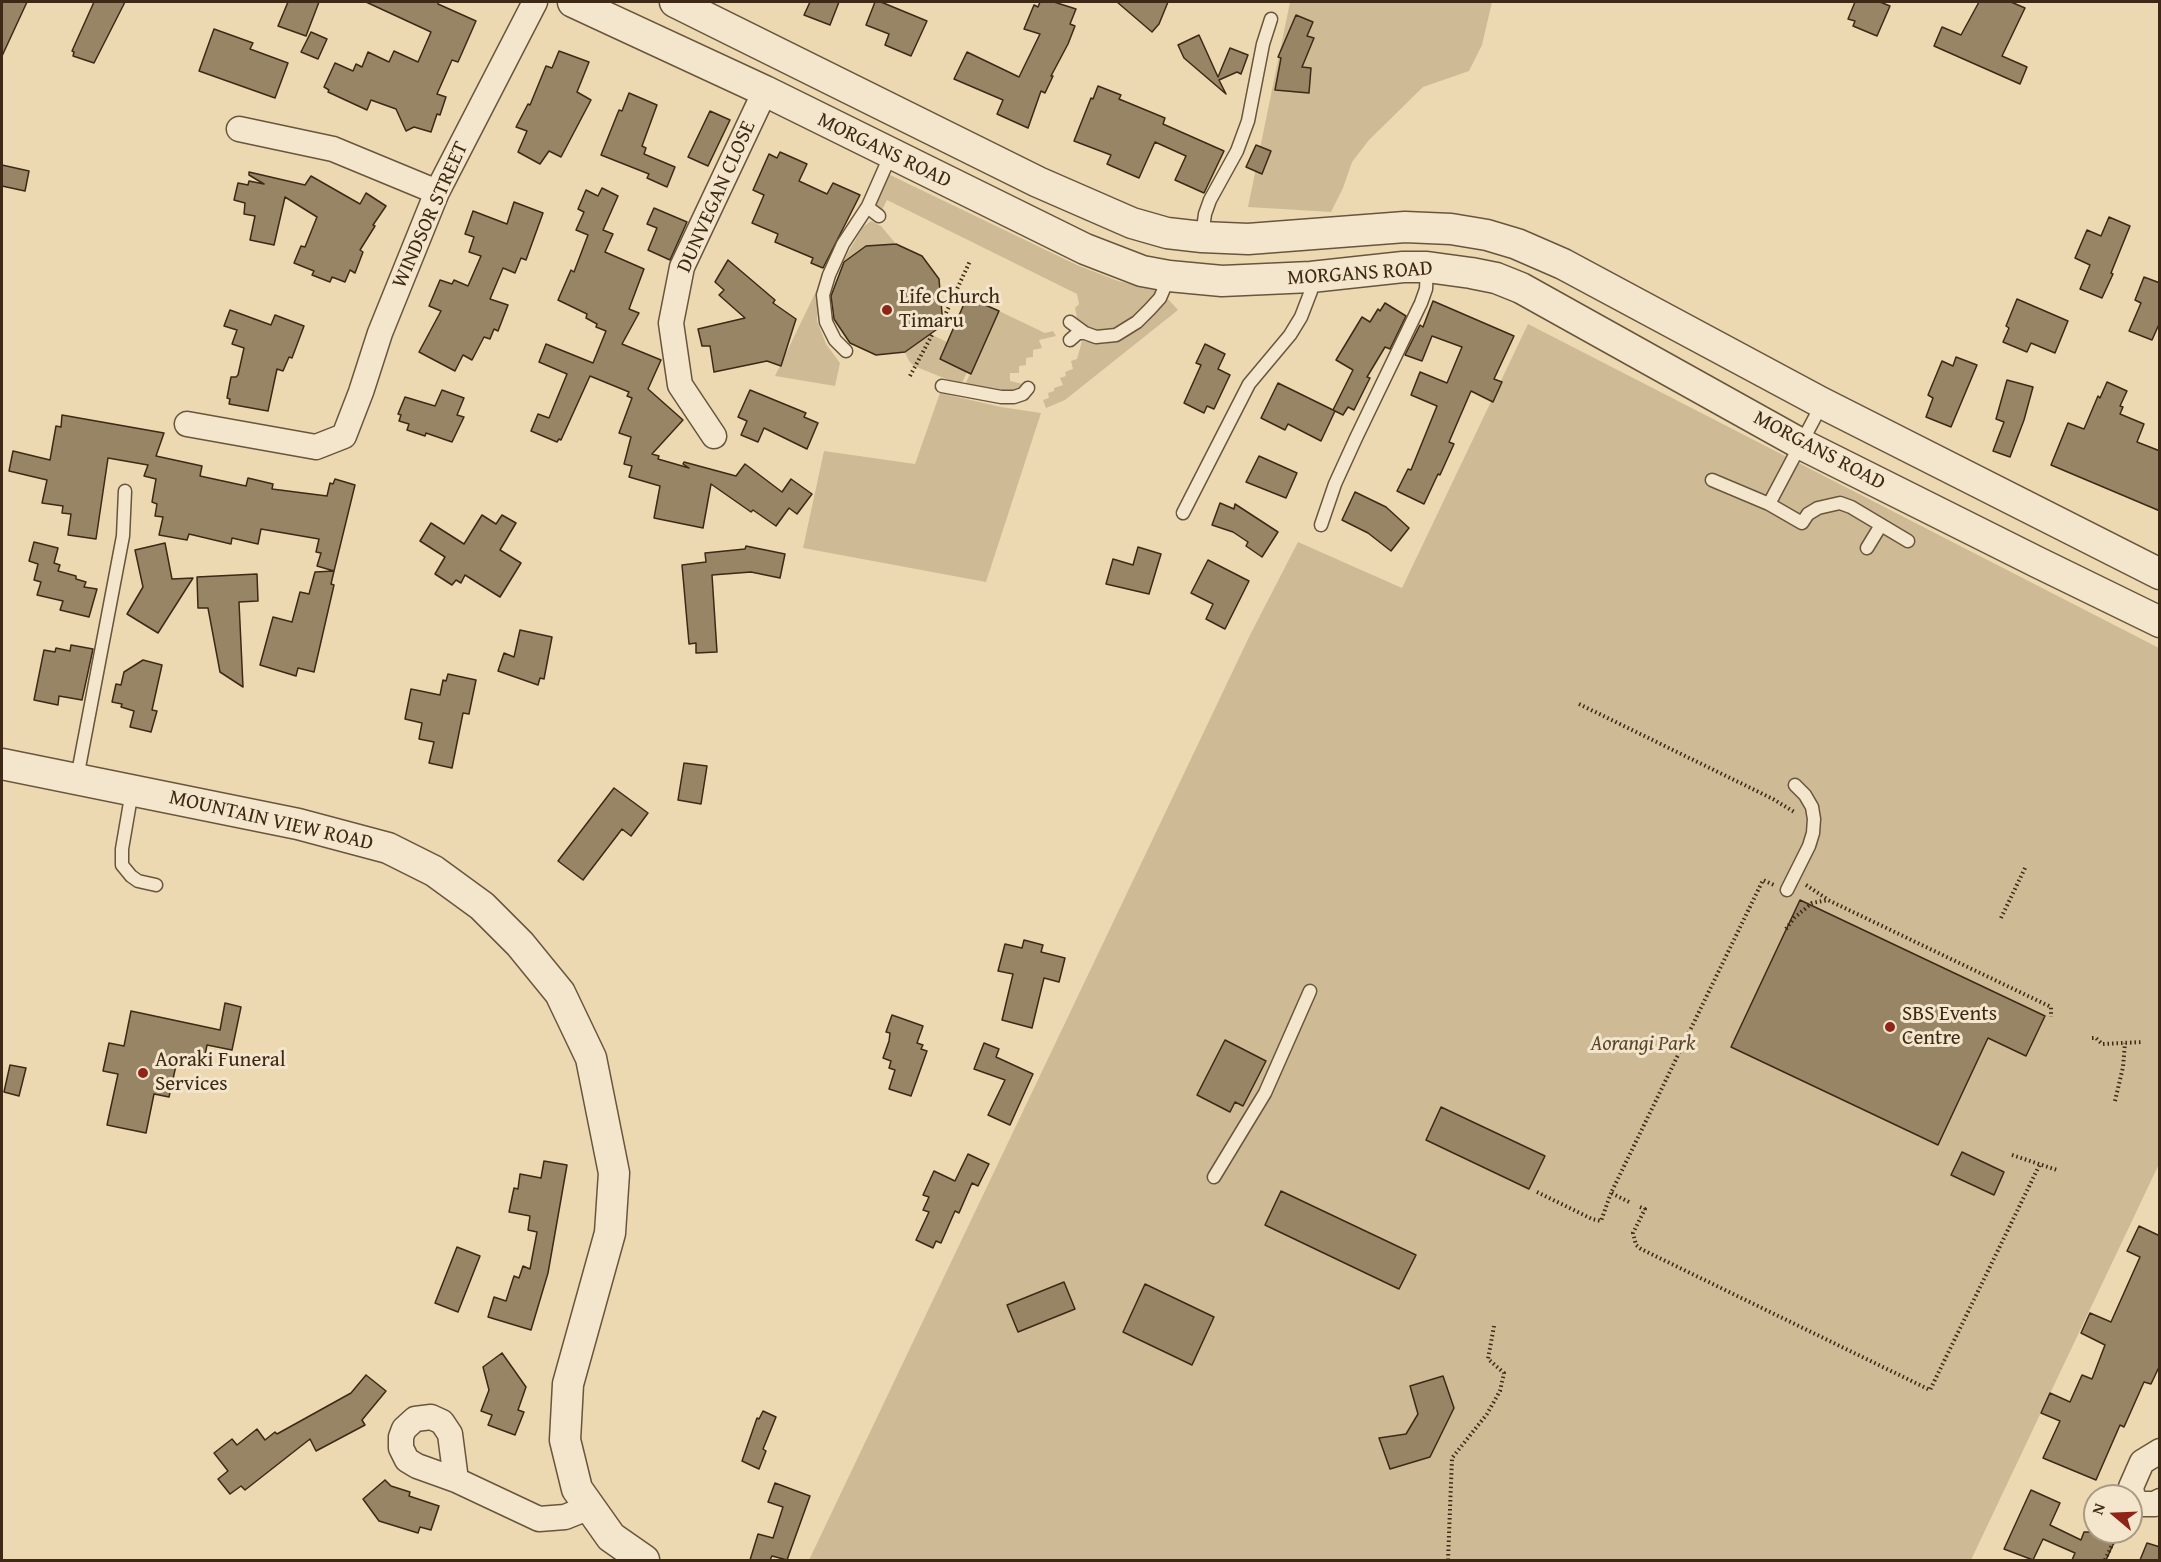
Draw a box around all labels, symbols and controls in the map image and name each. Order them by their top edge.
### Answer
street label: MORGANS ROAD [813,108,955,194]
street label: DUNVEGAN CLOSE [672,117,762,277]
street label: WINDSOR STREET [387,138,475,292]
street label: MORGANS ROAD [1287,256,1433,292]
place label: Life Church Timaru [899,285,1000,335]
marker: Life Church Timaru [880,303,894,317]
street label: MORGANS ROAD [1749,406,1889,496]
street label: MOUNTAIN VIEW ROAD [167,785,375,857]
place label: SBS Events Centre [1902,1002,1997,1052]
marker: SBS Events Centre [1883,1020,1897,1034]
park label: Aorangi Park [1591,1032,1695,1058]
place label: Aoraki Funeral Services [155,1048,286,1098]
marker: Aoraki Funeral Services [136,1066,150,1080]
north arrow [2083,1484,2143,1544]
text: N [2085,1500,2111,1518]

